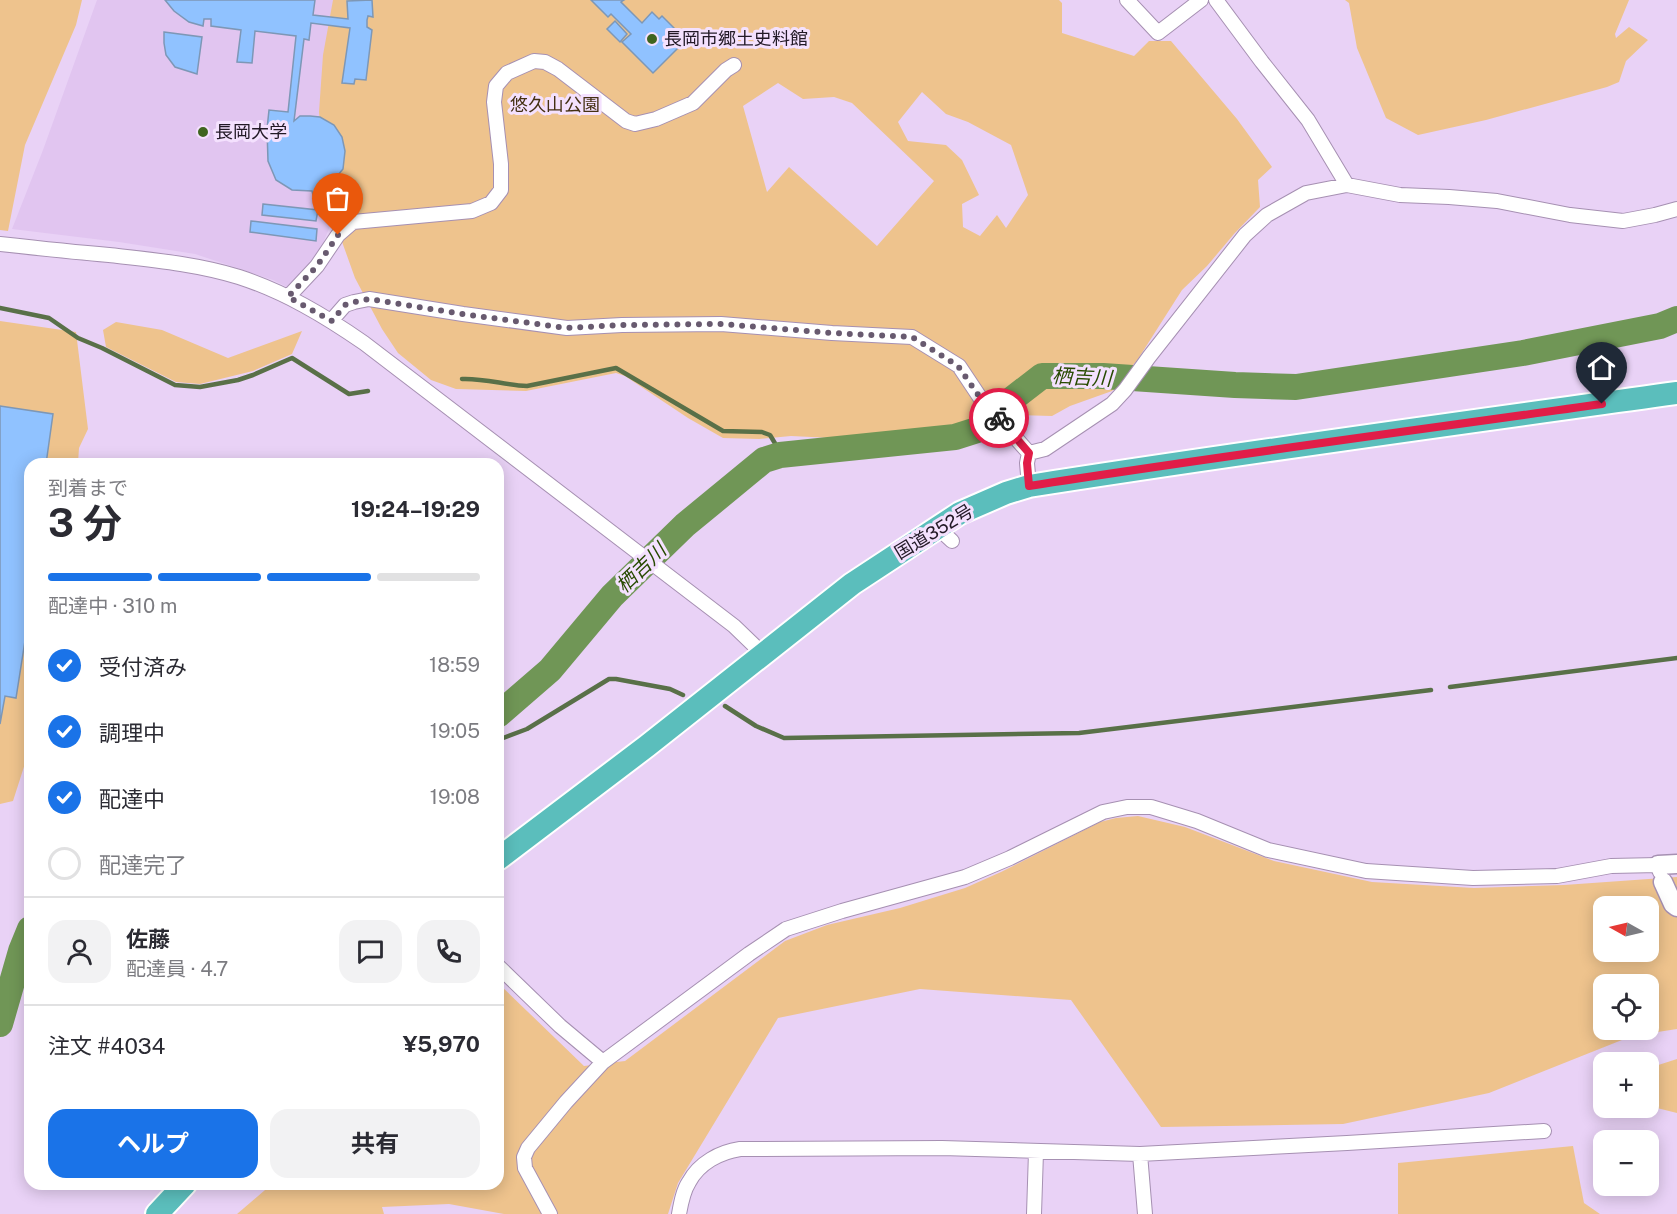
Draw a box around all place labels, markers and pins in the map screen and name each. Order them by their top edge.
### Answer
place label: 長岡市郷土史料館 [664,28,808,49]
marker: 長岡市郷土史料館 [645,32,659,46]
place label: 長岡大学 [215,121,287,142]
marker: 長岡大学 [196,125,210,139]
pin [312,173,363,235]
pin [1576,342,1627,404]

